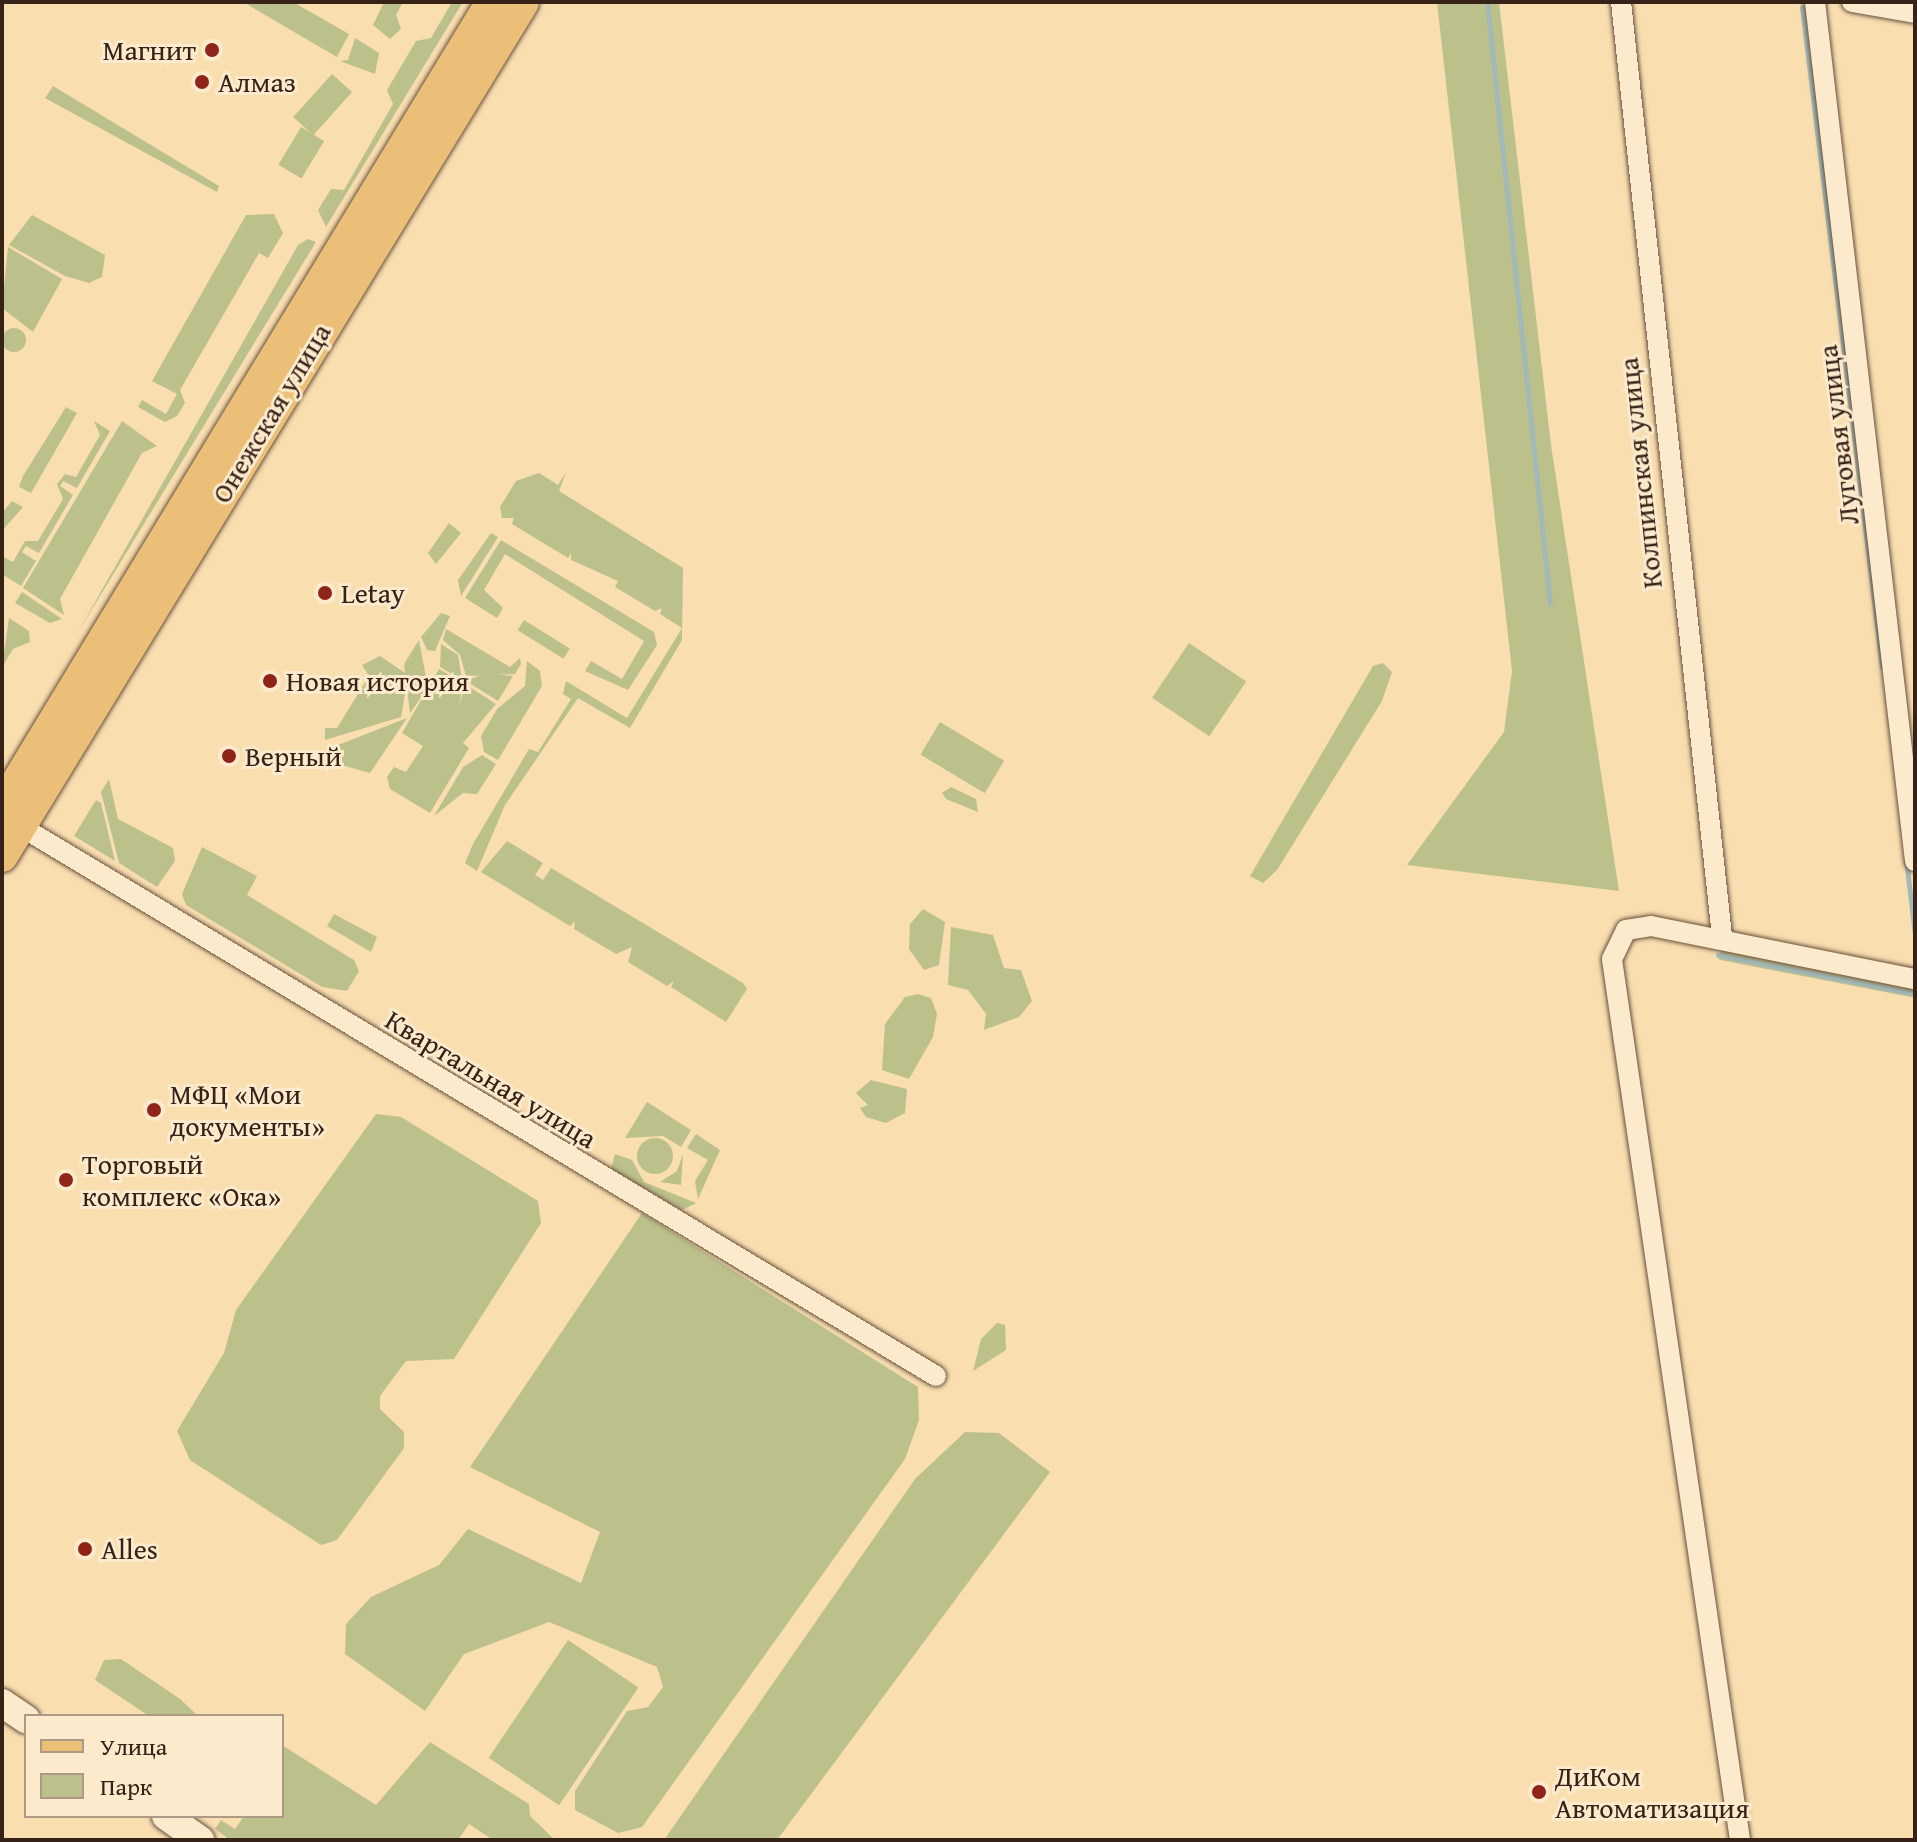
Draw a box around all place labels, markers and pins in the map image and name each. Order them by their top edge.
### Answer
place label: Магнит [102,33,196,67]
marker: Магнит [203,41,221,59]
place label: Алмаз [218,65,296,99]
marker: Алмаз [193,73,211,91]
place label: Letay [341,576,405,610]
marker: Letay [316,584,334,602]
place label: Новая история [286,664,469,698]
marker: Новая история [261,672,279,690]
place label: Верный [245,739,342,773]
marker: Верный [220,747,238,765]
place label: МФЦ «Мои документы» [170,1077,325,1143]
marker: МФЦ «Мои документы» [145,1101,163,1119]
place label: Торговый комплекс «Ока» [82,1147,281,1213]
marker: Торговый комплекс «Ока» [57,1171,75,1189]
place label: Alles [101,1532,158,1566]
marker: Alles [76,1540,94,1558]
place label: ДиКом Автоматизация [1555,1759,1749,1825]
marker: ДиКом Автоматизация [1530,1783,1548,1801]

